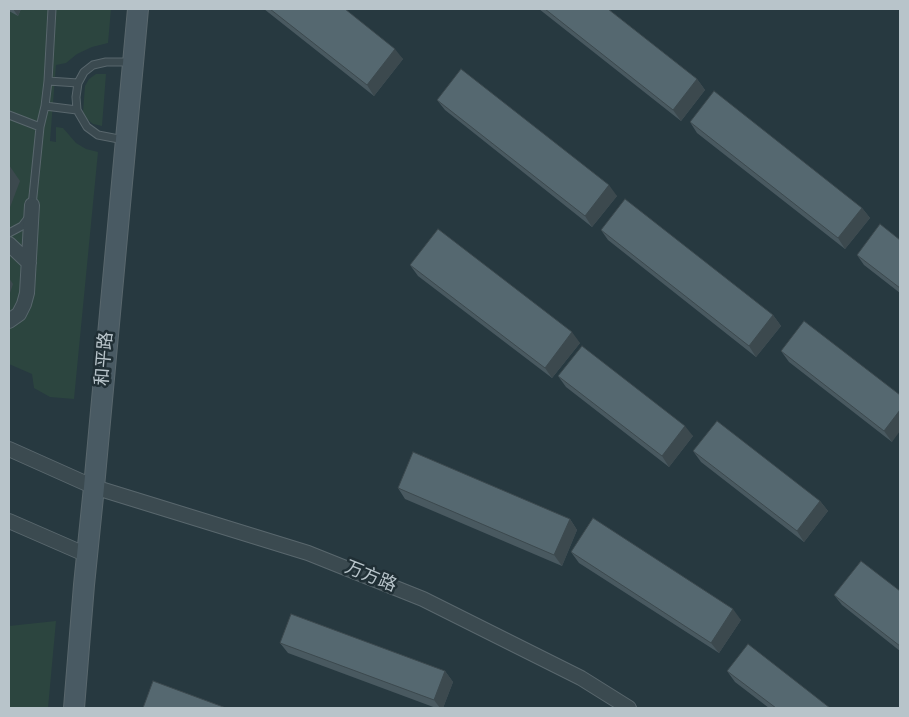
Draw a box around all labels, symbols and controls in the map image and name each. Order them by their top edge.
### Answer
street label: 和平路 [93,331,119,387]
street label: 万方路 [341,558,399,598]

